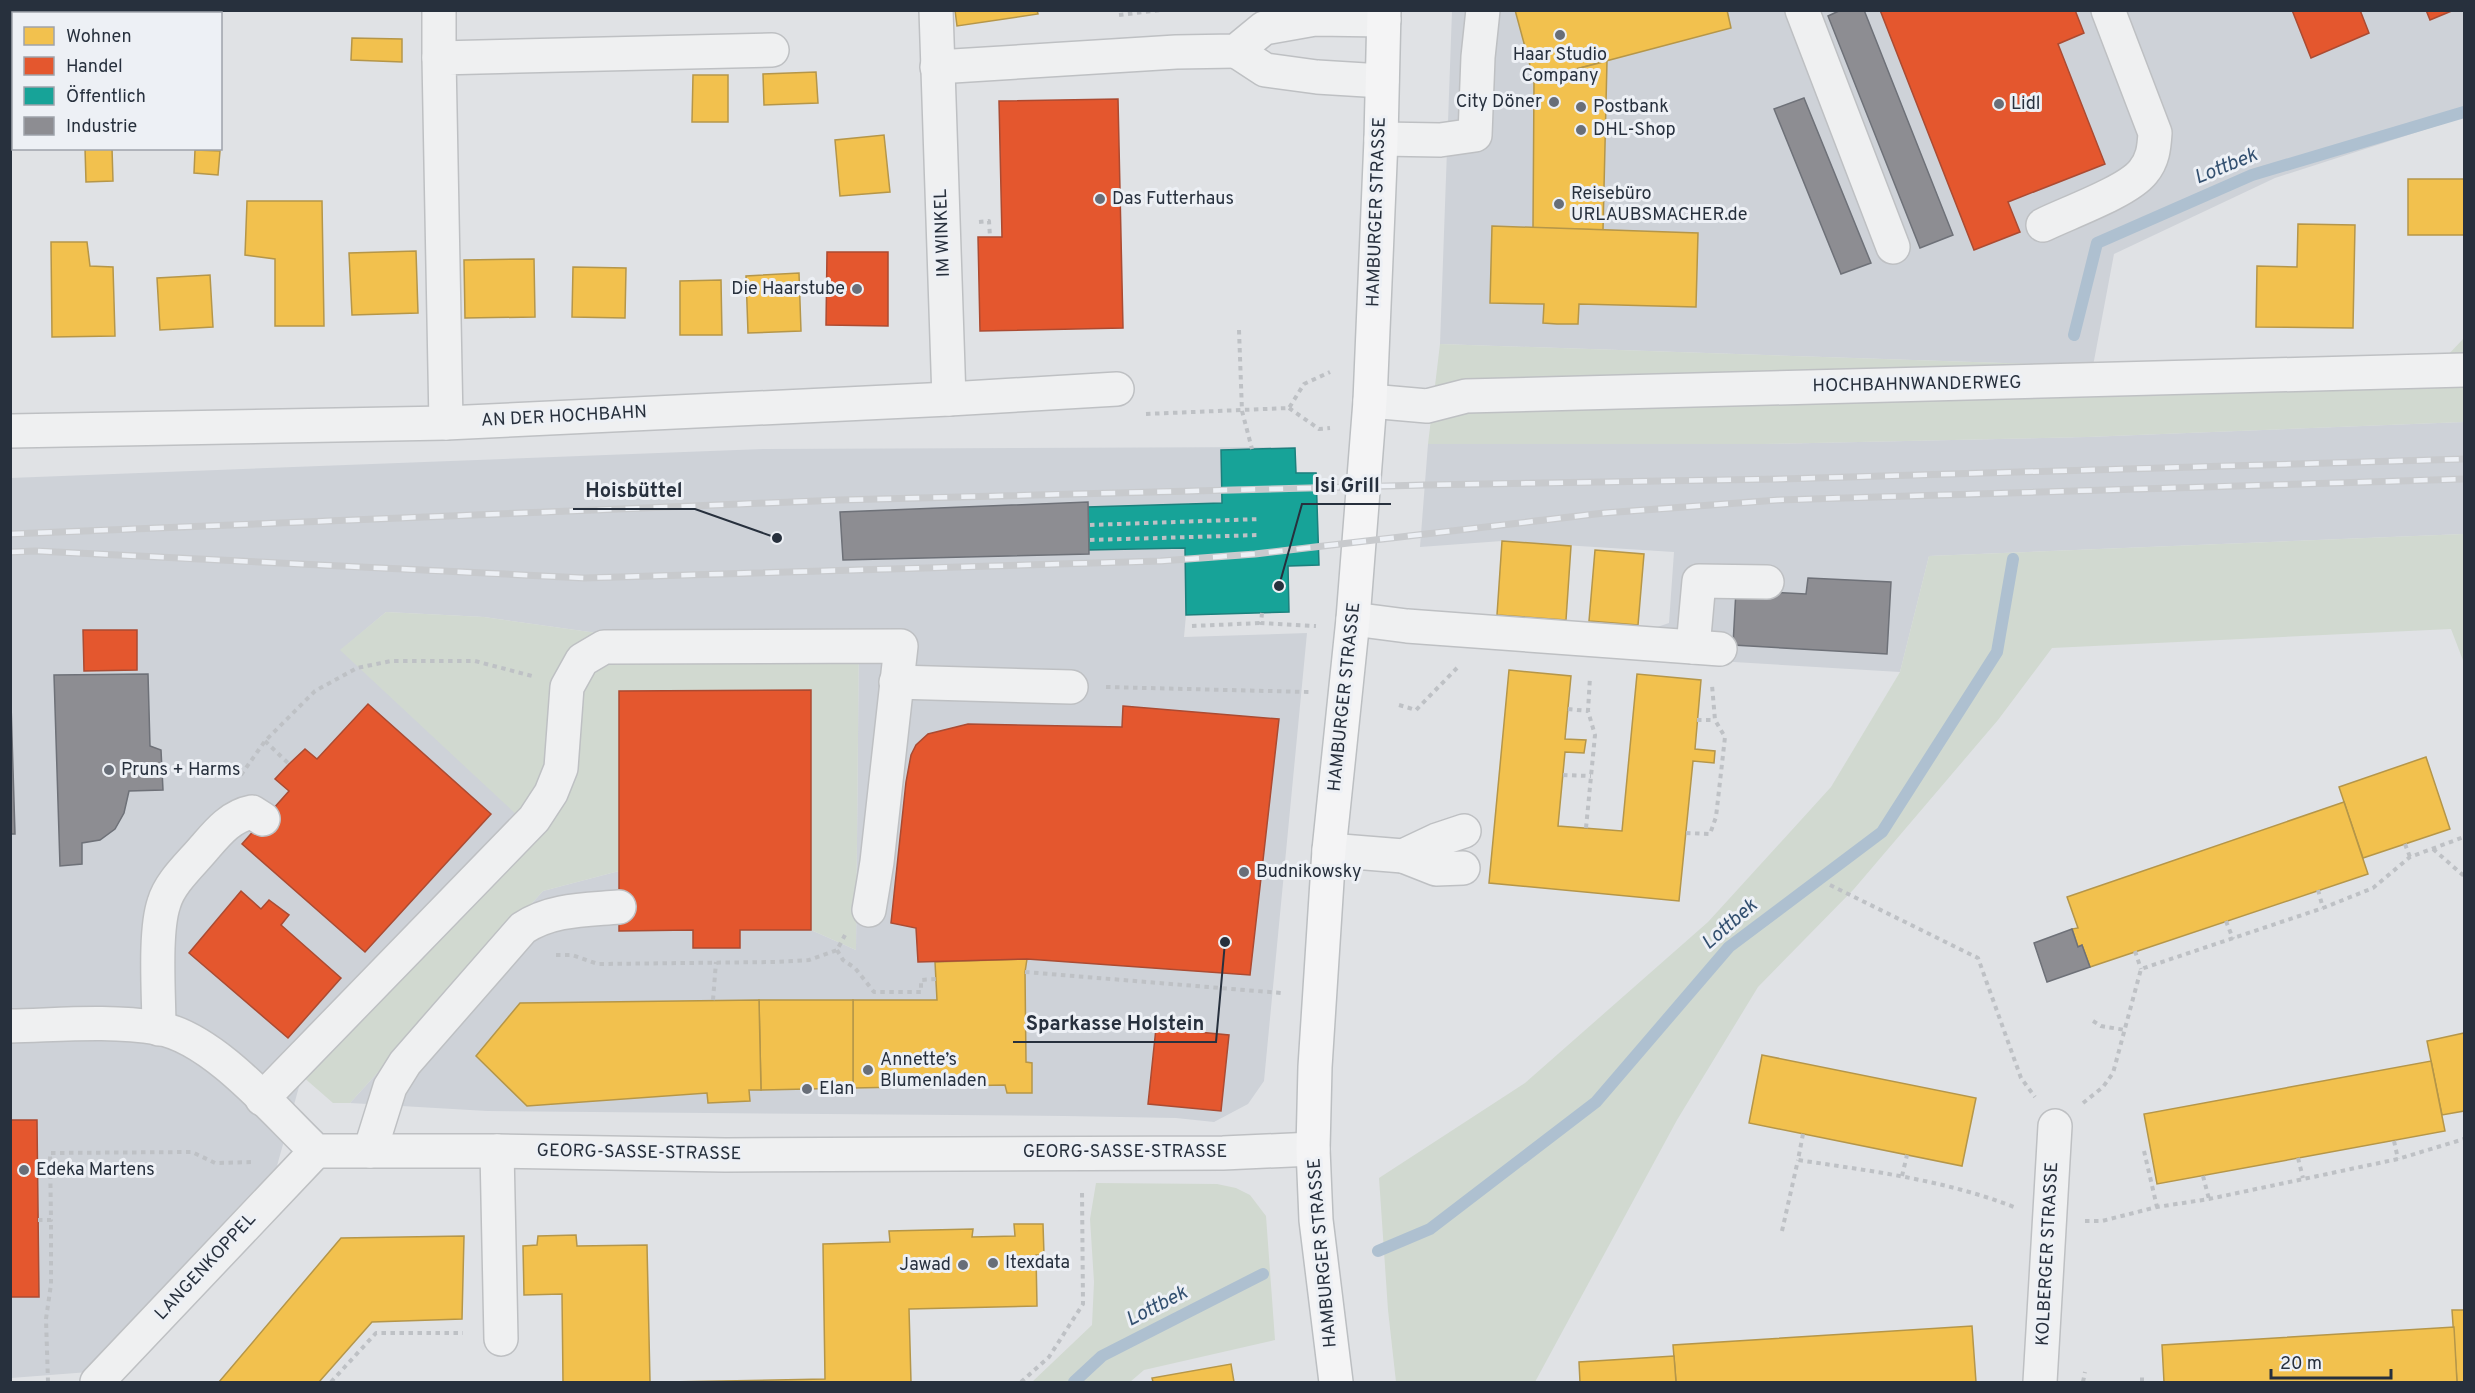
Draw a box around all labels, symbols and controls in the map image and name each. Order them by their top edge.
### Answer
legend [12,12,222,150]
text: Wohnen [66,26,132,49]
marker: Haar Studio Company [1553,28,1567,42]
place label: Haar Studio Company [1513,44,1607,88]
text: Handel [66,56,123,79]
text: Öffentlich [66,84,146,109]
place label: City Döner [1456,91,1542,114]
place label: Lidl [2011,93,2040,116]
marker: City Döner [1547,95,1561,109]
place label: Postbank [1593,96,1669,119]
marker: Lidl [1992,97,2006,111]
marker: Postbank [1574,100,1588,114]
text: Industrie [66,116,137,139]
street label: HAMBURGER STRASSE [1362,117,1392,307]
place label: DHL-Shop [1593,119,1676,142]
marker: DHL-Shop [1574,123,1588,137]
water label: Lottbek [2191,142,2262,191]
place label: Reisebüro URLAUBSMACHER.de [1571,183,1747,227]
street label: IM WINKEL [930,188,956,278]
place label: Das Futterhaus [1112,188,1234,211]
marker: Das Futterhaus [1093,192,1107,206]
marker: Reisebüro URLAUBSMACHER.de [1552,197,1566,211]
place label: Die Haarstube [731,278,845,301]
marker: Die Haarstube [850,282,864,296]
street label: HOCHBAHNWANDERWEG [1812,372,2022,398]
street label: AN DER HOCHBAHN [481,401,647,433]
callout: Isi Grill [1302,466,1391,504]
callout: Hoisbüttel [573,471,695,509]
text: Isi Grill [1314,474,1380,500]
text: Hoisbüttel [585,479,683,505]
street label: HAMBURGER STRASSE [1324,601,1366,793]
place label: Pruns + Harms [121,759,240,782]
marker: Pruns + Harms [102,763,116,777]
place label: Budnikowsky [1256,861,1362,884]
marker: Budnikowsky [1237,865,1251,879]
water label: Lottbek [1697,893,1764,956]
callout: Sparkasse Holstein [1013,1004,1216,1042]
text: Sparkasse Holstein [1026,1012,1204,1038]
place label: Annette’s Blumenladen [880,1049,987,1093]
marker: Annette’s Blumenladen [861,1063,875,1077]
place label: Elan [819,1078,854,1101]
marker: Elan [800,1082,814,1096]
street label: GEORG-SASSE-STRASSE [536,1140,742,1166]
street label: GEORG-SASSE-STRASSE [1023,1141,1227,1164]
street label: HAMBURGER STRASSE [1303,1157,1343,1349]
place label: Edeka Martens [36,1159,155,1182]
street label: KOLBERGER STRASSE [2032,1161,2064,1347]
marker: Edeka Martens [17,1163,31,1177]
street label: LANGENKOPPEL [150,1209,262,1325]
place label: Itexdata [1005,1252,1070,1275]
place label: Jawad [899,1254,951,1277]
marker: Itexdata [986,1256,1000,1270]
marker: Jawad [956,1258,970,1272]
water label: Lottbek [1122,1280,1193,1333]
scale bar [2271,1342,2391,1380]
text: 20 m [2280,1353,2322,1376]

